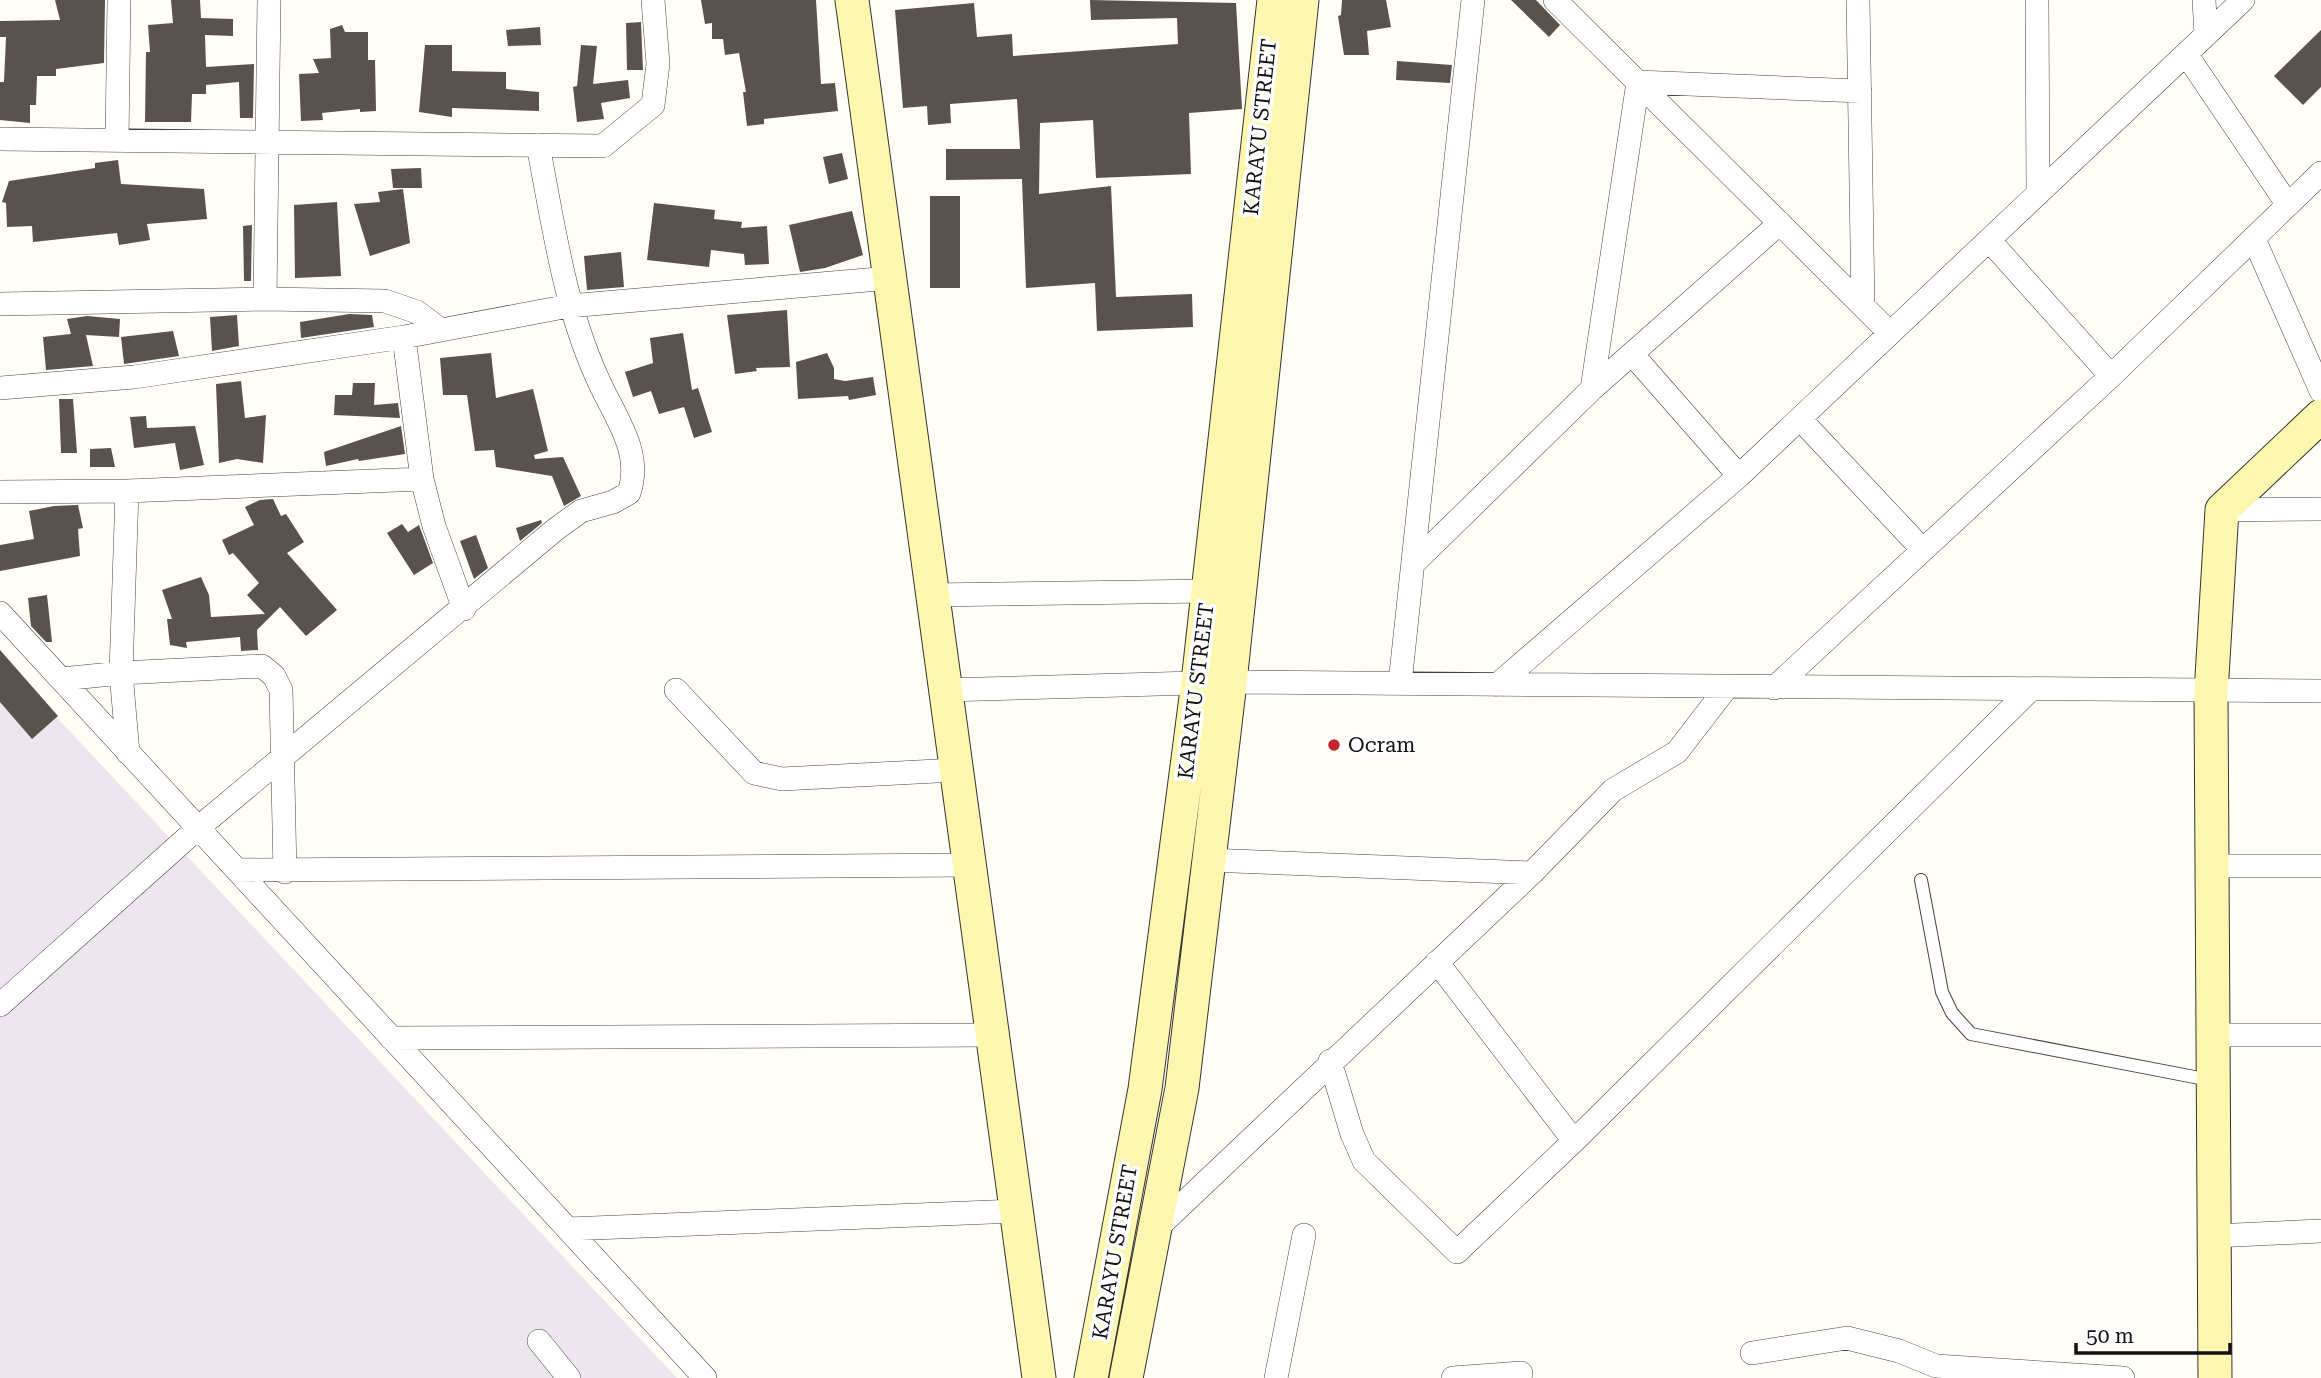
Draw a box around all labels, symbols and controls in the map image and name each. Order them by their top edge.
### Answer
street label: KARAYU STREET [1239,37,1281,217]
street label: KARAYU STREET [1173,601,1219,781]
place label: Ocram [1348,733,1415,757]
marker: Ocram [1326,737,1342,753]
street label: KARAYU STREET [1088,1163,1142,1341]
scale bar [2076,1312,2230,1356]
text: 50 m [2086,1324,2134,1348]

